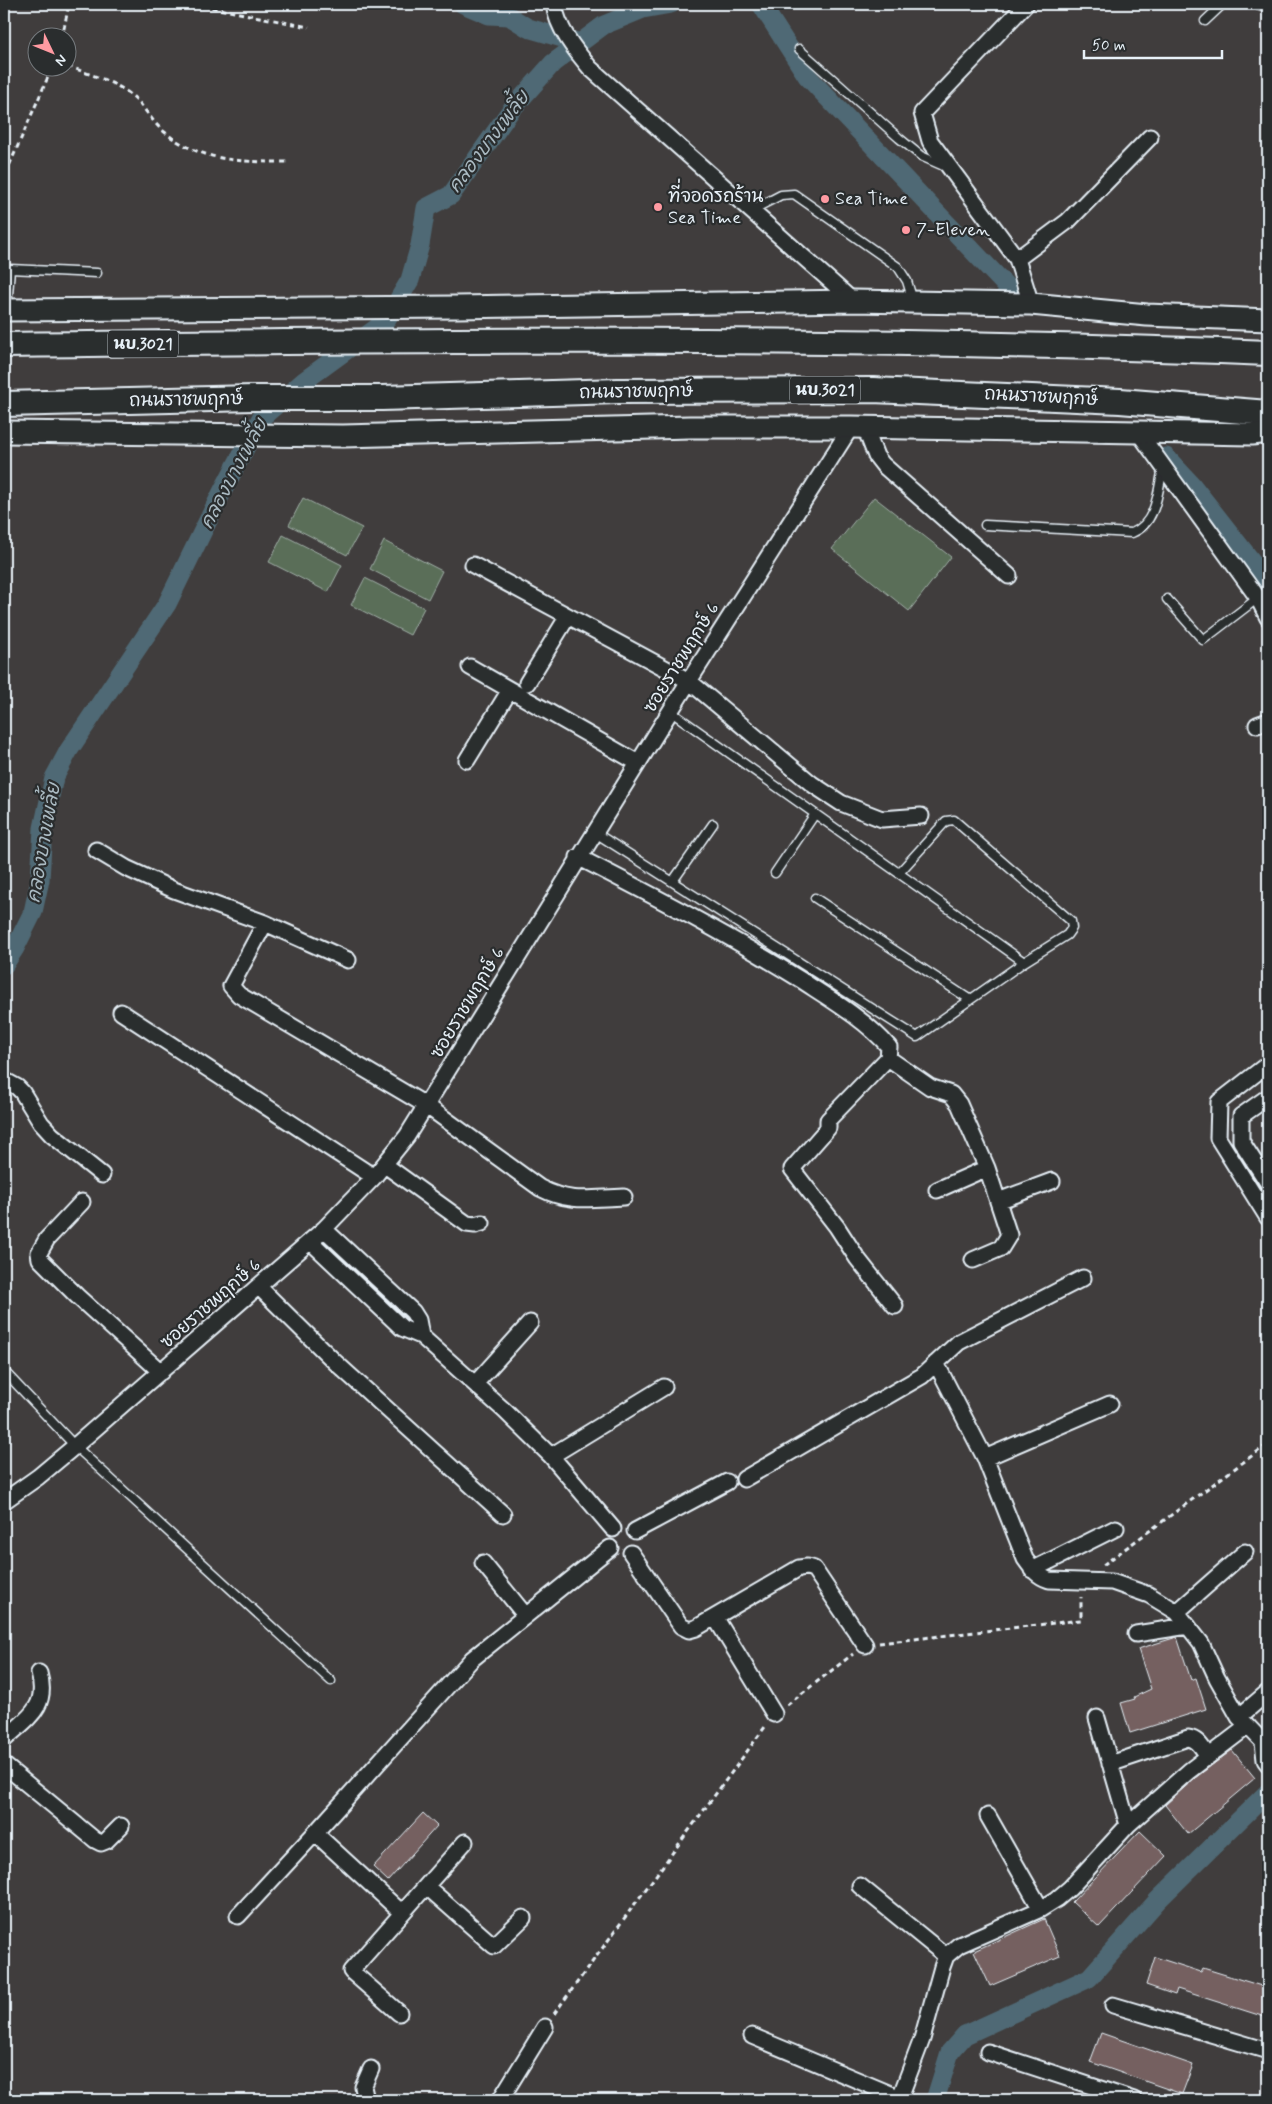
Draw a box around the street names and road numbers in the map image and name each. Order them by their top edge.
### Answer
road number: นบ.3021 [108,330,178,358]
road number: นบ.3021 [790,376,860,404]
street label: ถนนราชพฤกษ์ [579,377,693,405]
street label: ถนนราชพฤกษ์ [984,380,1099,412]
street label: ถนนราชพฤกษ์ [129,385,243,413]
street label: ซอยราชพฤกษ์ 6 [637,597,726,718]
street label: ซอยราชพฤกษ์ 6 [424,942,511,1063]
street label: ซอยราชพฤกษ์ 6 [154,1252,266,1354]

